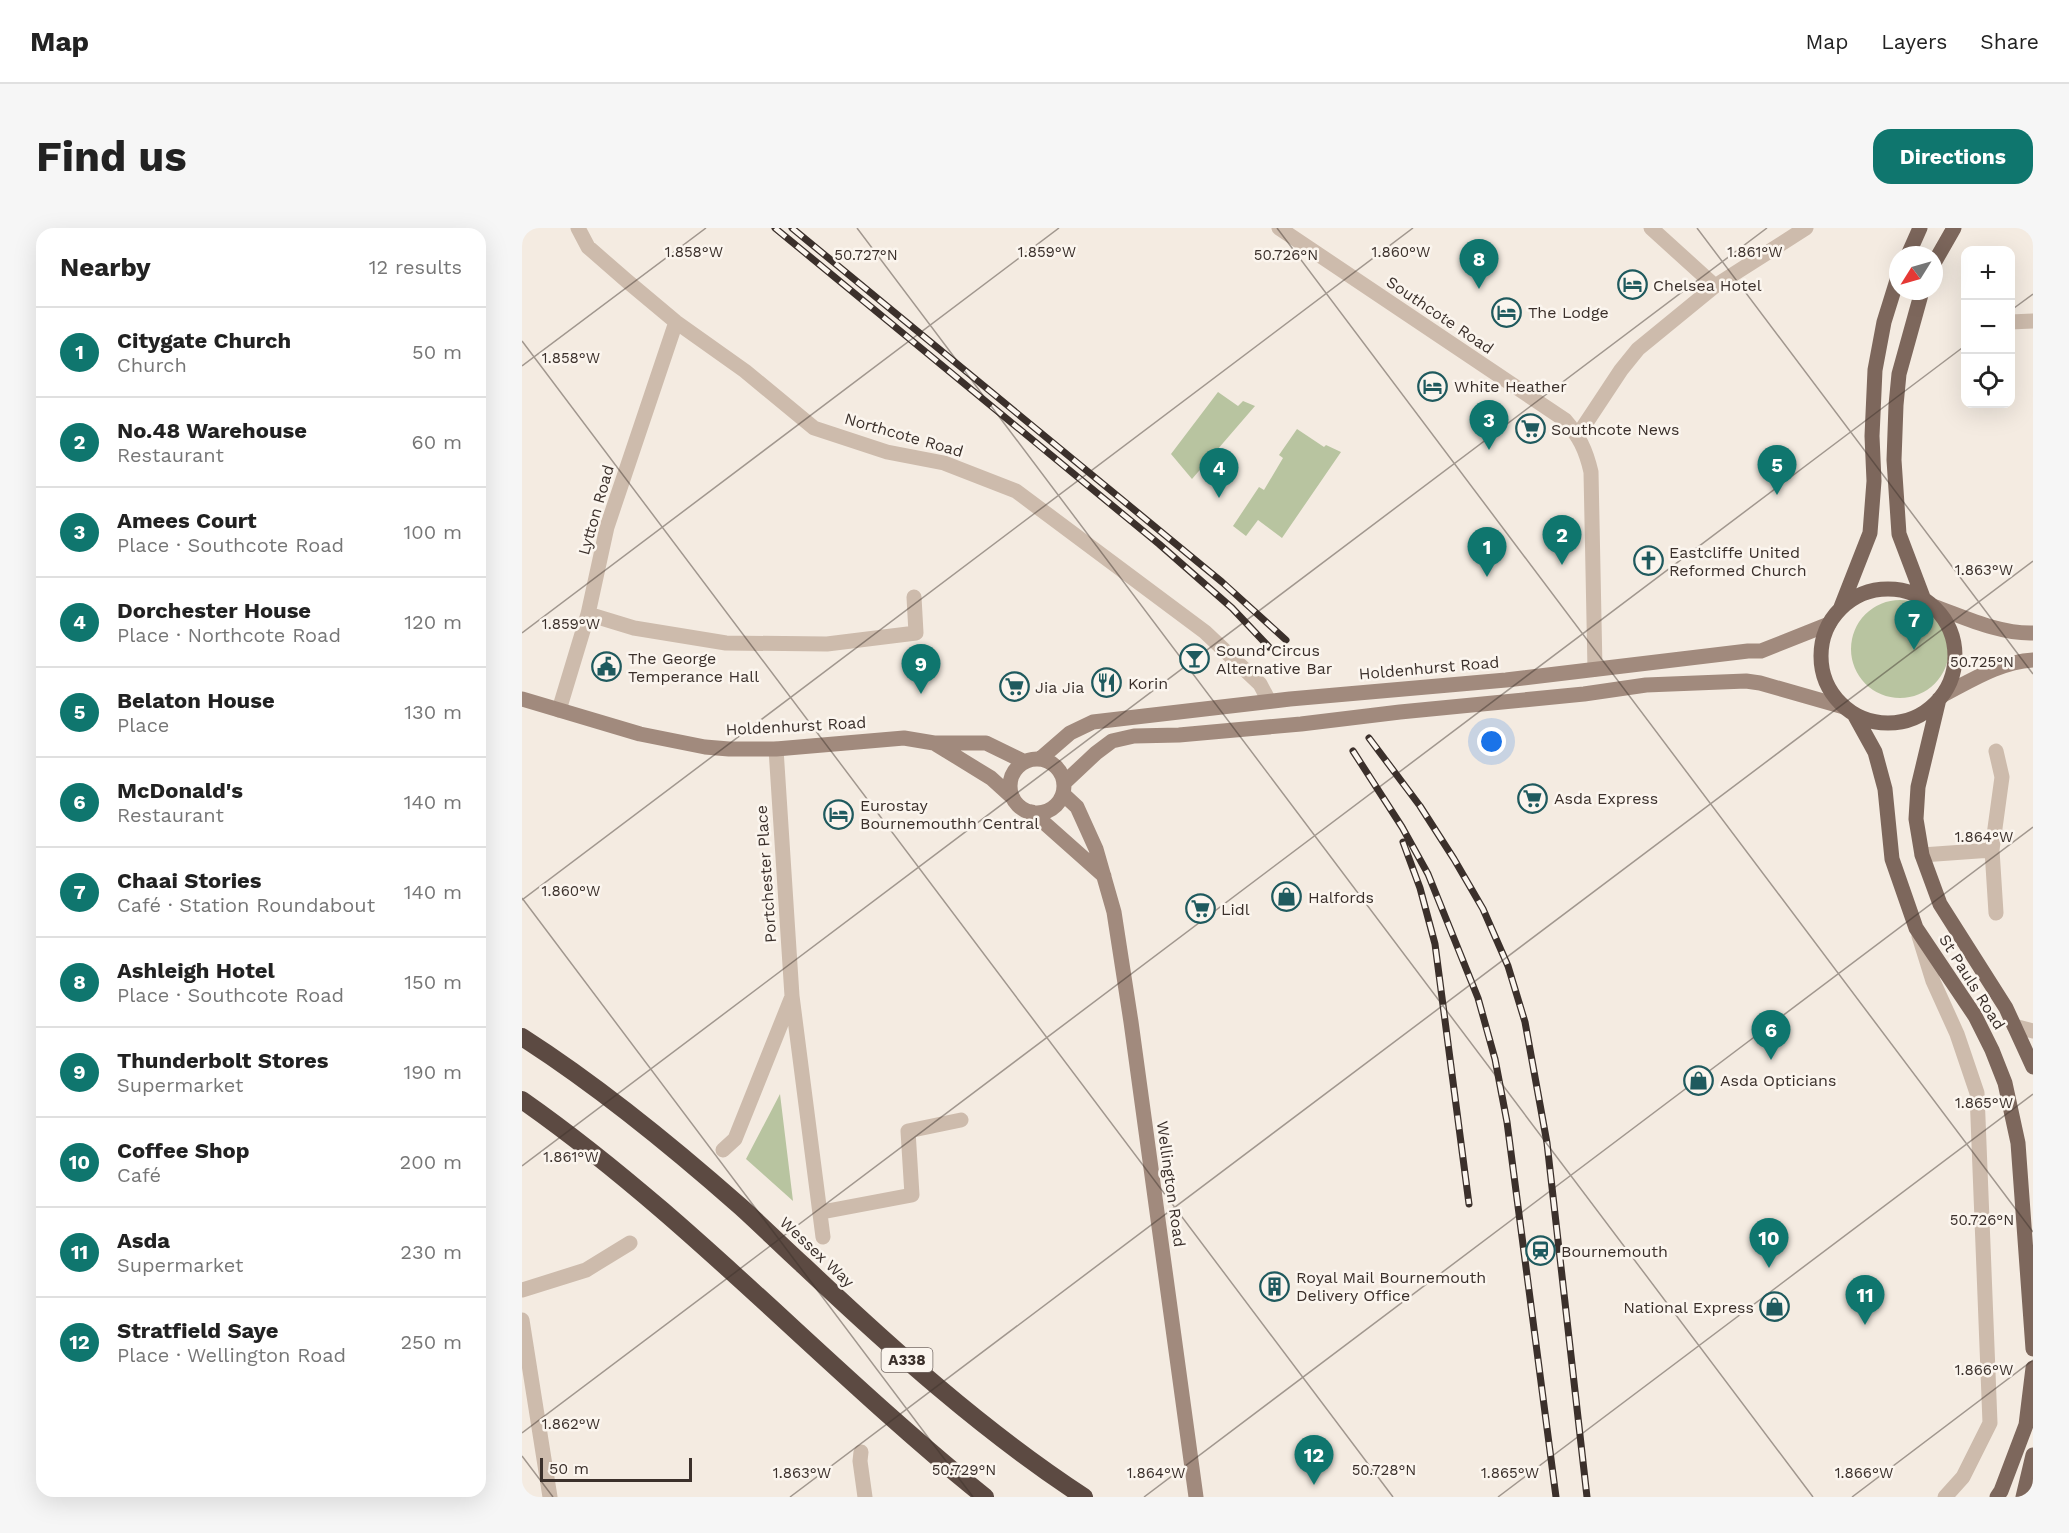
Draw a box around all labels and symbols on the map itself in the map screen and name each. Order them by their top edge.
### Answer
pin: 8 [1460,239,1498,289]
text: 1.858°W [665,243,723,261]
text: 1.859°W [1018,243,1076,261]
text: 1.860°W [1372,243,1430,261]
text: 1.861°W [1727,243,1783,261]
text: 50.727°N [834,246,898,264]
text: 50.726°N [1254,246,1318,264]
north arrow [1889,246,1943,300]
hotel icon: Chelsea Hotel [1616,269,1648,301]
street label: Southcote Road [1383,272,1497,358]
place label: Chelsea Hotel [1653,276,1762,295]
hotel icon: The Lodge [1491,296,1523,328]
place label: The Lodge [1528,303,1609,322]
text: 1.858°W [542,349,600,367]
hotel icon: White Heather [1417,370,1449,402]
place label: White Heather [1454,377,1567,396]
pin: 3 [1470,400,1508,450]
street label: Northcote Road [842,409,966,461]
supermarket icon: Southcote News [1514,413,1546,445]
place label: Southcote News [1551,420,1679,439]
pin: 5 [1758,446,1796,495]
pin: 4 [1200,448,1238,498]
street label: Lytton Road [574,463,618,557]
pin: 2 [1542,516,1582,565]
pin: 1 [1468,528,1506,577]
place label: Eastcliffe United Reformed Church [1669,543,1807,580]
church icon: Eastcliffe United Reformed Church [1632,545,1664,577]
text: 1.863°W [1955,561,2013,579]
pin: 7 [1894,600,1934,650]
text: 1.859°W [542,615,600,633]
place label: Sound Circus Alternative Bar [1216,641,1333,678]
bar icon: Sound Circus Alternative Bar [1179,643,1211,675]
pin: 9 [902,644,940,694]
place label: The George Temperance Hall [628,649,759,686]
public building icon: The George Temperance Hall [591,651,623,683]
street label: Holdenhurst Road [1358,652,1500,684]
text: 50.725°N [1950,653,2014,671]
restaurant icon: Korin [1091,667,1123,699]
supermarket icon: Jia Jia [998,671,1030,703]
place label: Korin [1128,674,1168,693]
place label: Jia Jia [1035,678,1084,697]
street label: Holdenhurst Road [725,713,867,739]
your location [1477,727,1506,756]
supermarket icon: Asda Express [1517,782,1549,814]
place label: Asda Express [1554,789,1658,808]
place label: Eurostay Bournemouthh Central [860,796,1039,833]
hotel icon: Eurostay Bournemouthh Central [823,798,855,830]
street label: Portchester Place [752,805,780,943]
text: 1.864°W [1955,828,2013,846]
shop icon: Halfords [1271,881,1303,913]
text: 1.860°W [542,882,600,900]
place label: Halfords [1308,888,1374,907]
supermarket icon: Lidl [1184,893,1216,925]
place label: Lidl [1221,900,1250,919]
street label: St Pauls Road [1935,931,2009,1033]
pin: 6 [1752,1010,1790,1060]
shop icon: Asda Opticians [1683,1064,1715,1096]
place label: Asda Opticians [1720,1071,1836,1090]
text: 1.865°W [1955,1094,2013,1112]
street label: Wellington Road [1153,1120,1189,1248]
text: 1.861°W [543,1148,599,1166]
text: 50.726°N [1950,1211,2014,1229]
street label: Wessex Way [776,1213,859,1292]
pin: 10 [1750,1218,1788,1268]
station icon: Bournemouth [1524,1235,1556,1267]
place label: Bournemouth [1561,1242,1668,1261]
place label: Royal Mail Bournemouth Delivery Office [1296,1268,1486,1305]
building icon: Royal Mail Bournemouth Delivery Office [1259,1270,1291,1302]
pin: 11 [1846,1276,1884,1325]
shop icon: National Express [1759,1291,1791,1323]
place label: National Express [1623,1298,1754,1317]
road number: A338 [882,1348,932,1372]
text: 1.866°W [1955,1361,2013,1379]
text: 1.862°W [542,1415,600,1433]
pin: 12 [1294,1436,1334,1485]
scale bar [540,1455,692,1482]
text: 50.729°N [932,1461,996,1479]
text: 50.728°N [1352,1461,1416,1479]
text: 1.863°W [773,1464,831,1482]
text: 1.864°W [1127,1464,1185,1482]
text: 1.865°W [1481,1464,1539,1482]
text: 1.866°W [1835,1464,1893,1482]

